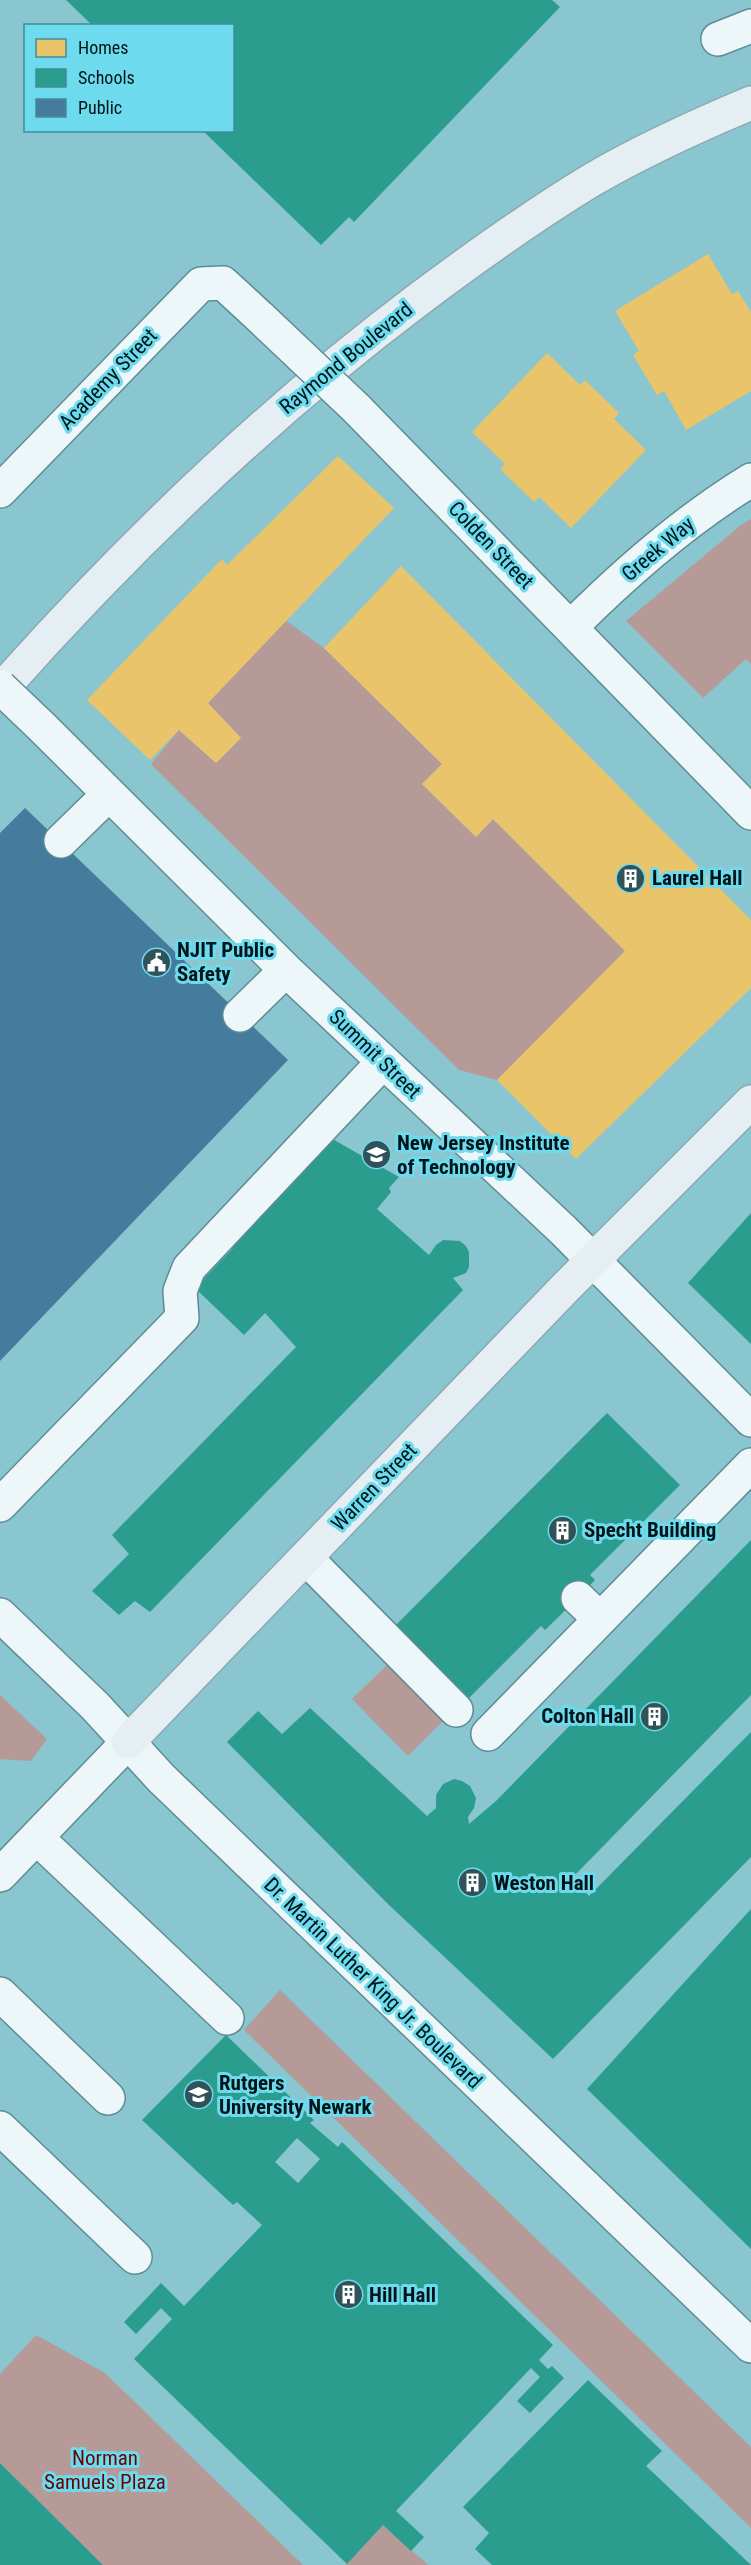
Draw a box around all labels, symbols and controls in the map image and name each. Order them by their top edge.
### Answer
legend [24,24,234,132]
text: Homes [78,37,128,58]
text: Schools [78,67,135,88]
text: Public [78,97,122,118]
street label: Raymond Boulevard [275,297,417,419]
street label: Academy Street [54,324,162,434]
street label: Colden Street [444,496,538,594]
street label: Greek Way [617,512,699,586]
building icon: Laurel Hall [615,862,647,894]
place label: Laurel Hall [652,866,743,890]
place label: NJIT Public Safety [177,938,274,986]
public building icon: NJIT Public Safety [140,946,172,978]
street label: Summit Street [324,1004,426,1104]
place label: New Jersey Institute of Technology [397,1131,570,1179]
school or university icon: New Jersey Institute of Technology [360,1139,392,1171]
street label: Warren Street [326,1438,422,1536]
building icon: Specht Building [547,1514,579,1546]
place label: Specht Building [584,1518,716,1542]
building icon: Colton Hall [639,1700,671,1732]
place label: Colton Hall [541,1704,634,1728]
building icon: Weston Hall [457,1867,489,1899]
place label: Weston Hall [494,1871,594,1895]
street label: Dr. Martin Luther King Jr. Boulevard [259,1873,487,2093]
place label: Rutgers University Newark [219,2071,372,2119]
school or university icon: Rutgers University Newark [182,2079,214,2111]
building icon: Hill Hall [332,2279,364,2311]
place label: Hill Hall [369,2283,436,2307]
park label: Norman Samuels Plaza [44,2446,166,2494]

